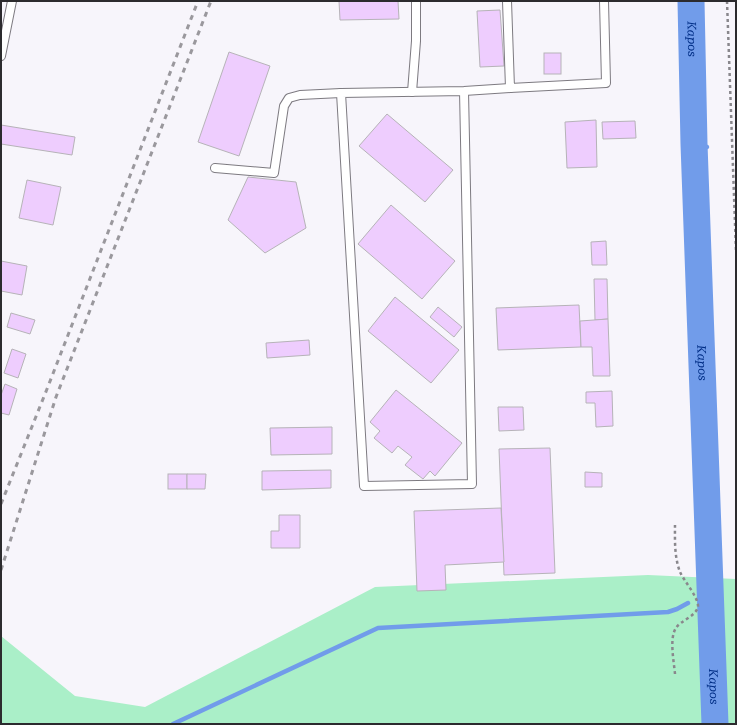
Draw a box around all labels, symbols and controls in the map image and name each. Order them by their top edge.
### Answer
water label: Kapos [684,20,699,57]
water label: Kapos [694,344,710,381]
water label: Kapos [706,667,721,705]

